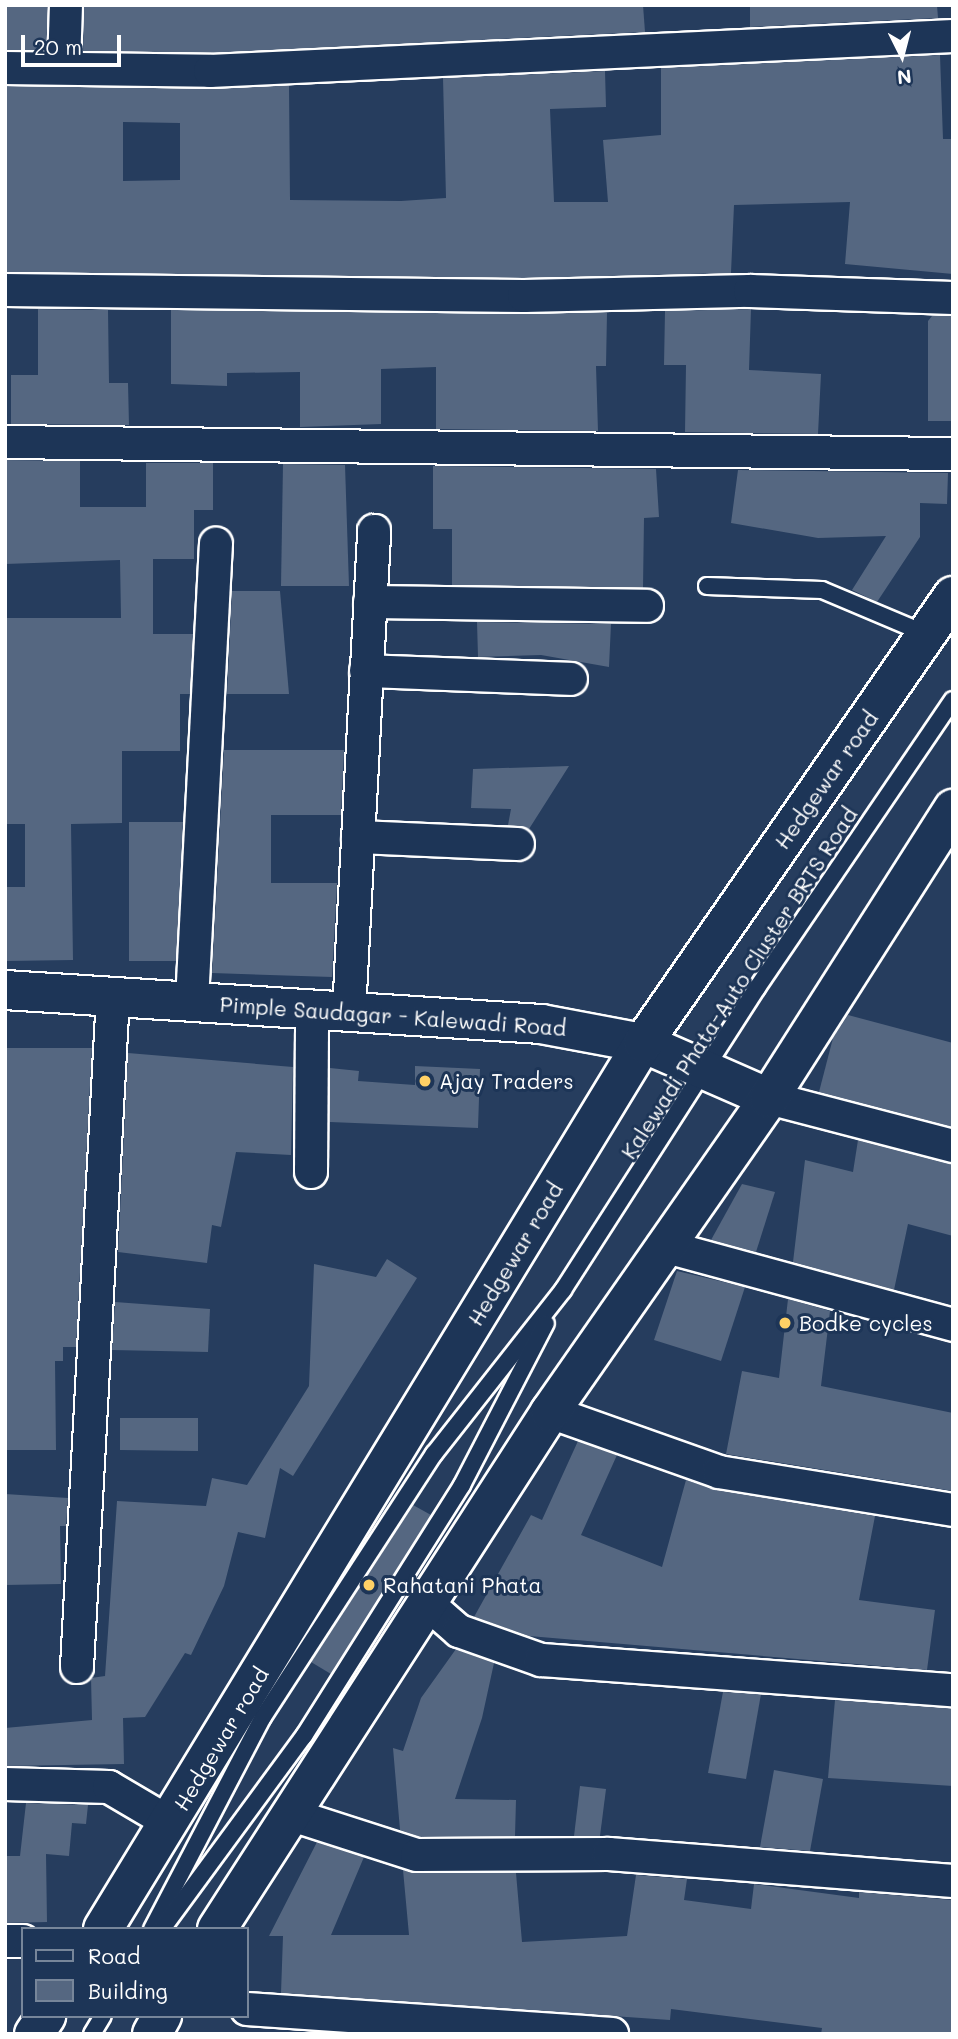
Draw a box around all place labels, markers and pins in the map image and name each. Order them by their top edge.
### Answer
place label: Ajay Traders [439,1068,574,1094]
marker: Ajay Traders [417,1073,433,1089]
place label: Bodke cycles [799,1310,933,1336]
marker: Bodke cycles [777,1315,793,1331]
place label: Rahatani Phata [383,1572,542,1598]
marker: Rahatani Phata [361,1577,377,1593]

